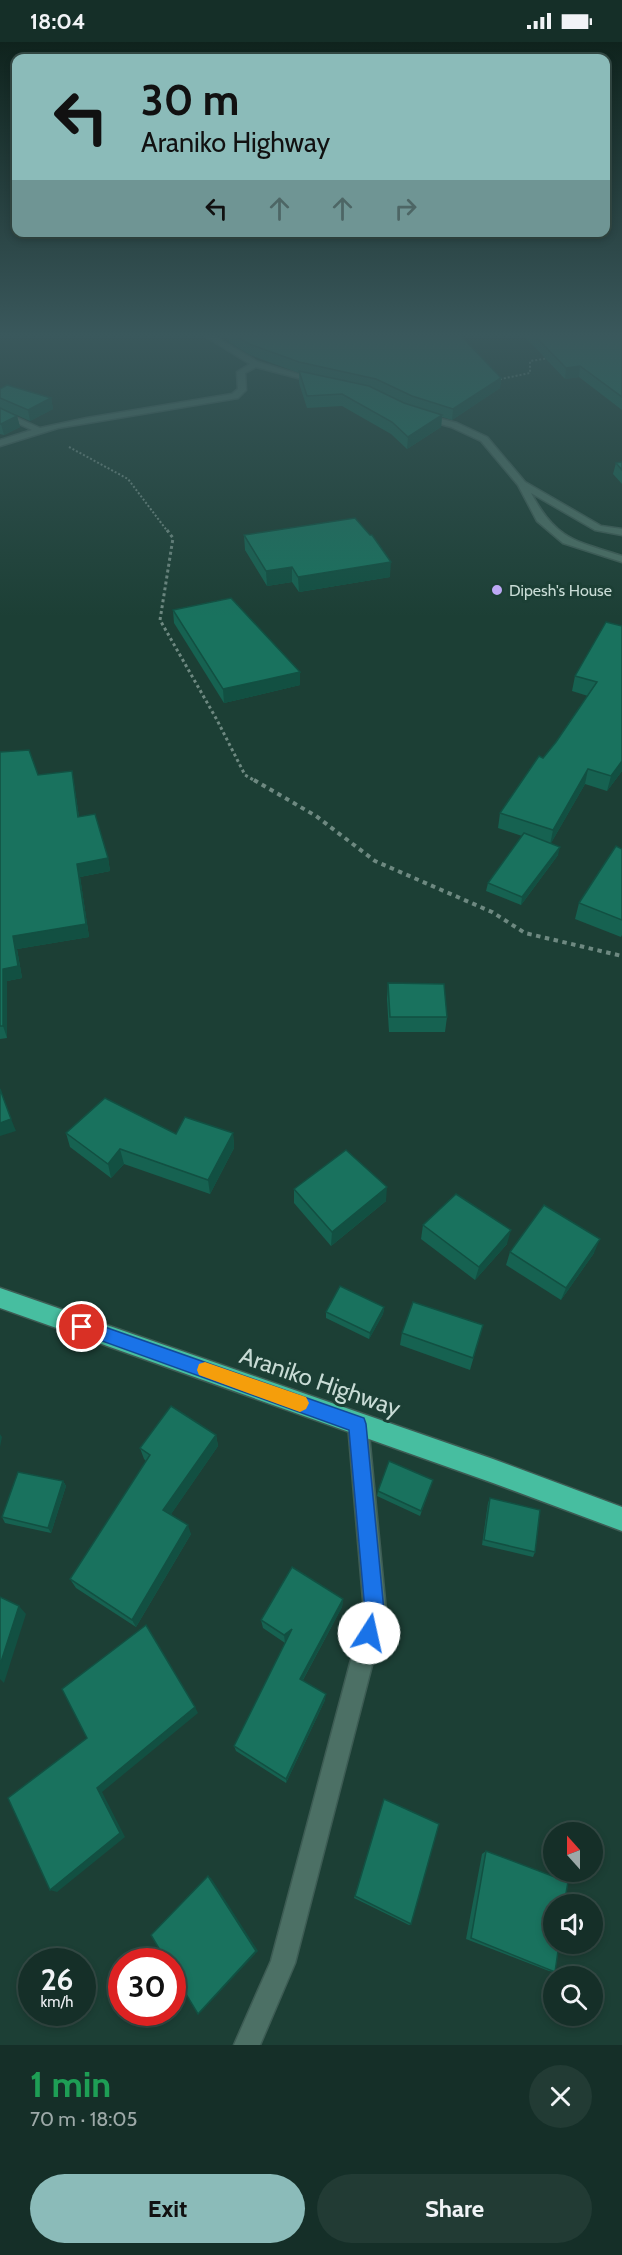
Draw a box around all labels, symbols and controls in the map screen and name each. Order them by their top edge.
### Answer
text: 18:04 [30,8,85,35]
text: 30 m [141,74,239,126]
icon: left [42,78,120,156]
text: Araniko Highway [141,126,330,159]
icon: left [200,192,233,225]
icon: ahead [263,192,296,225]
icon: ahead [326,192,359,225]
icon: right [389,192,422,225]
place label: Dipesh's House [509,581,612,600]
marker: Dipesh's House [490,583,504,597]
pin [56,1301,107,1352]
icon: arrive [65,1310,98,1343]
street label: Araniko Highway [236,1340,404,1423]
position arrow [337,1601,401,1665]
north arrow [543,1822,603,1882]
map controls [543,1822,603,2026]
button: sound [543,1894,603,1954]
speed limit sign: 30 [108,1948,186,2026]
text: 26 [41,1961,73,1998]
button: search [543,1966,603,2026]
text: km/h [41,1993,73,2011]
text: 1 min [30,2062,111,2106]
button: close [529,2065,592,2128]
text: 70 m · 18:05 [30,2107,137,2131]
button: Exit [30,2174,305,2243]
button: Share [317,2174,592,2243]

